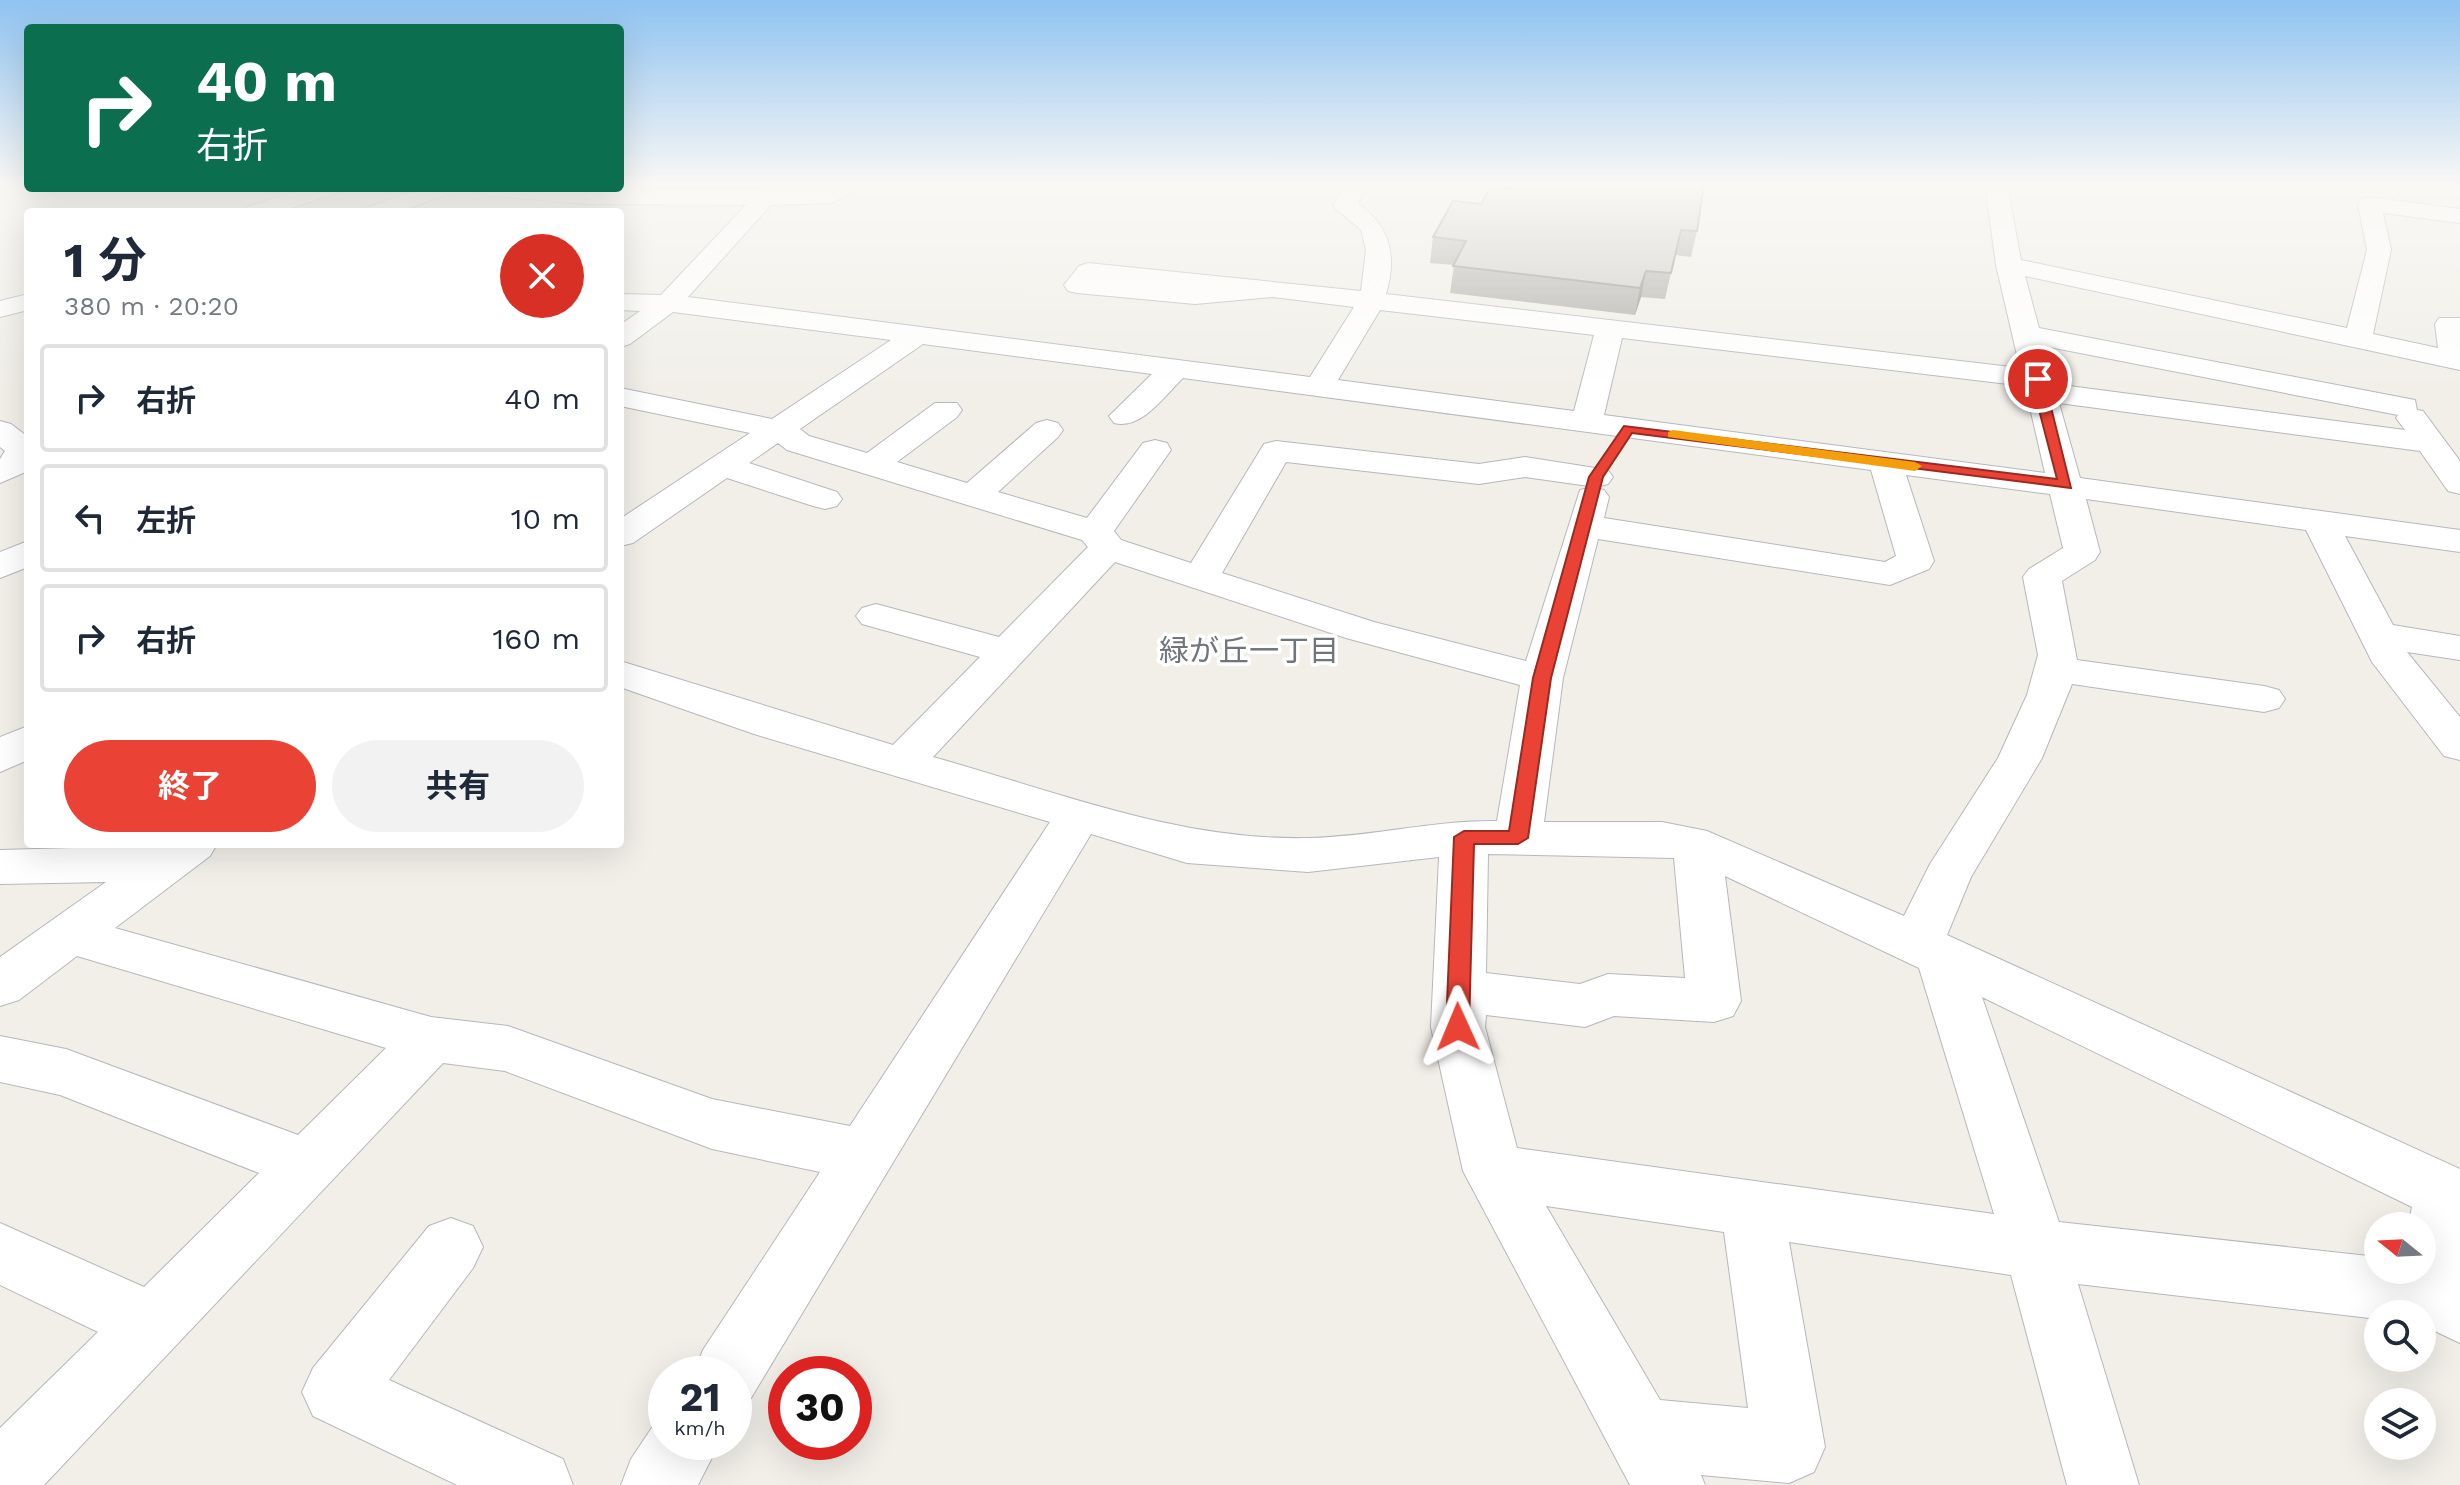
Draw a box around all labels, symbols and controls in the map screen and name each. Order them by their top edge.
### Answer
text: 40 m [196,49,337,115]
icon: right [64,56,168,160]
text: 右折 [196,125,268,167]
text: 1 分 [64,232,146,289]
button: close [500,234,584,318]
text: 380 m · 20:20 [64,291,239,321]
pin [2004,345,2072,413]
icon: arrive [2016,357,2060,401]
icon: right [68,376,112,420]
text: 40 m [504,381,580,416]
text: 右折 [136,383,196,418]
icon: left [68,496,112,540]
text: 10 m [511,501,580,536]
text: 左折 [136,503,196,538]
icon: right [68,616,112,660]
text: 160 m [493,621,580,656]
text: 右折 [136,623,196,658]
district label: 緑が丘一丁目 [1159,633,1339,668]
button: 終了 [64,740,316,832]
button: 共有 [332,740,584,832]
position arrow [1416,985,1500,1069]
north arrow [2364,1212,2436,1284]
map controls [2364,1212,2436,1460]
button: search [2364,1300,2436,1372]
speed limit sign: 30 [768,1356,872,1460]
text: 21 [679,1374,721,1421]
button: layers [2364,1388,2436,1460]
text: km/h [674,1416,726,1440]

